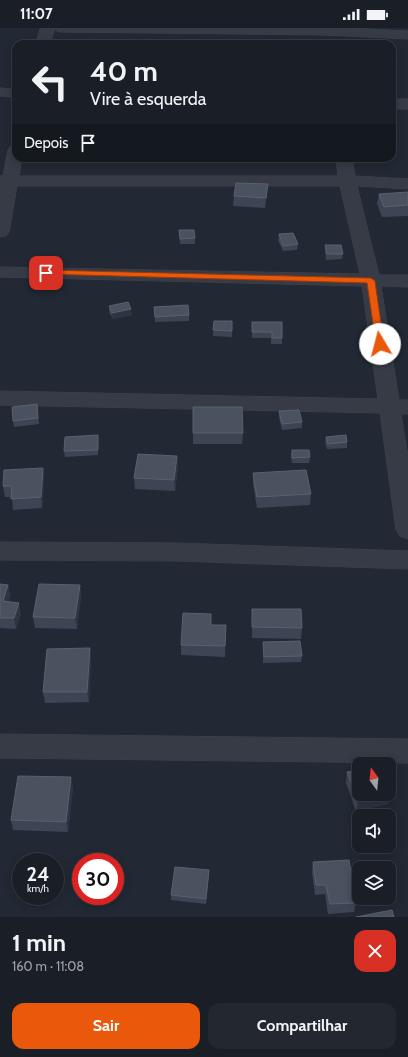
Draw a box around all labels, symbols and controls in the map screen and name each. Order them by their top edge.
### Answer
text: 11:07 [20,5,53,23]
text: 40 m [90,54,158,88]
icon: left [24,56,76,108]
text: Vire à esquerda [90,88,206,110]
icon: arrive [77,132,99,154]
text: Depois [24,134,69,152]
pin [29,256,63,290]
icon: arrive [35,262,57,284]
position arrow [359,323,401,365]
north arrow [352,757,396,801]
map controls [352,757,396,905]
button: sound [352,809,396,853]
speed limit sign: 30 [72,853,124,905]
button: layers [352,861,396,905]
text: 24 [27,862,50,886]
text: km/h [27,882,49,895]
text: 1 min [12,928,66,957]
button: close [354,930,396,972]
text: 160 m · 11:08 [12,958,84,974]
button: Sair [12,1003,200,1049]
button: Compartilhar [208,1003,396,1049]

